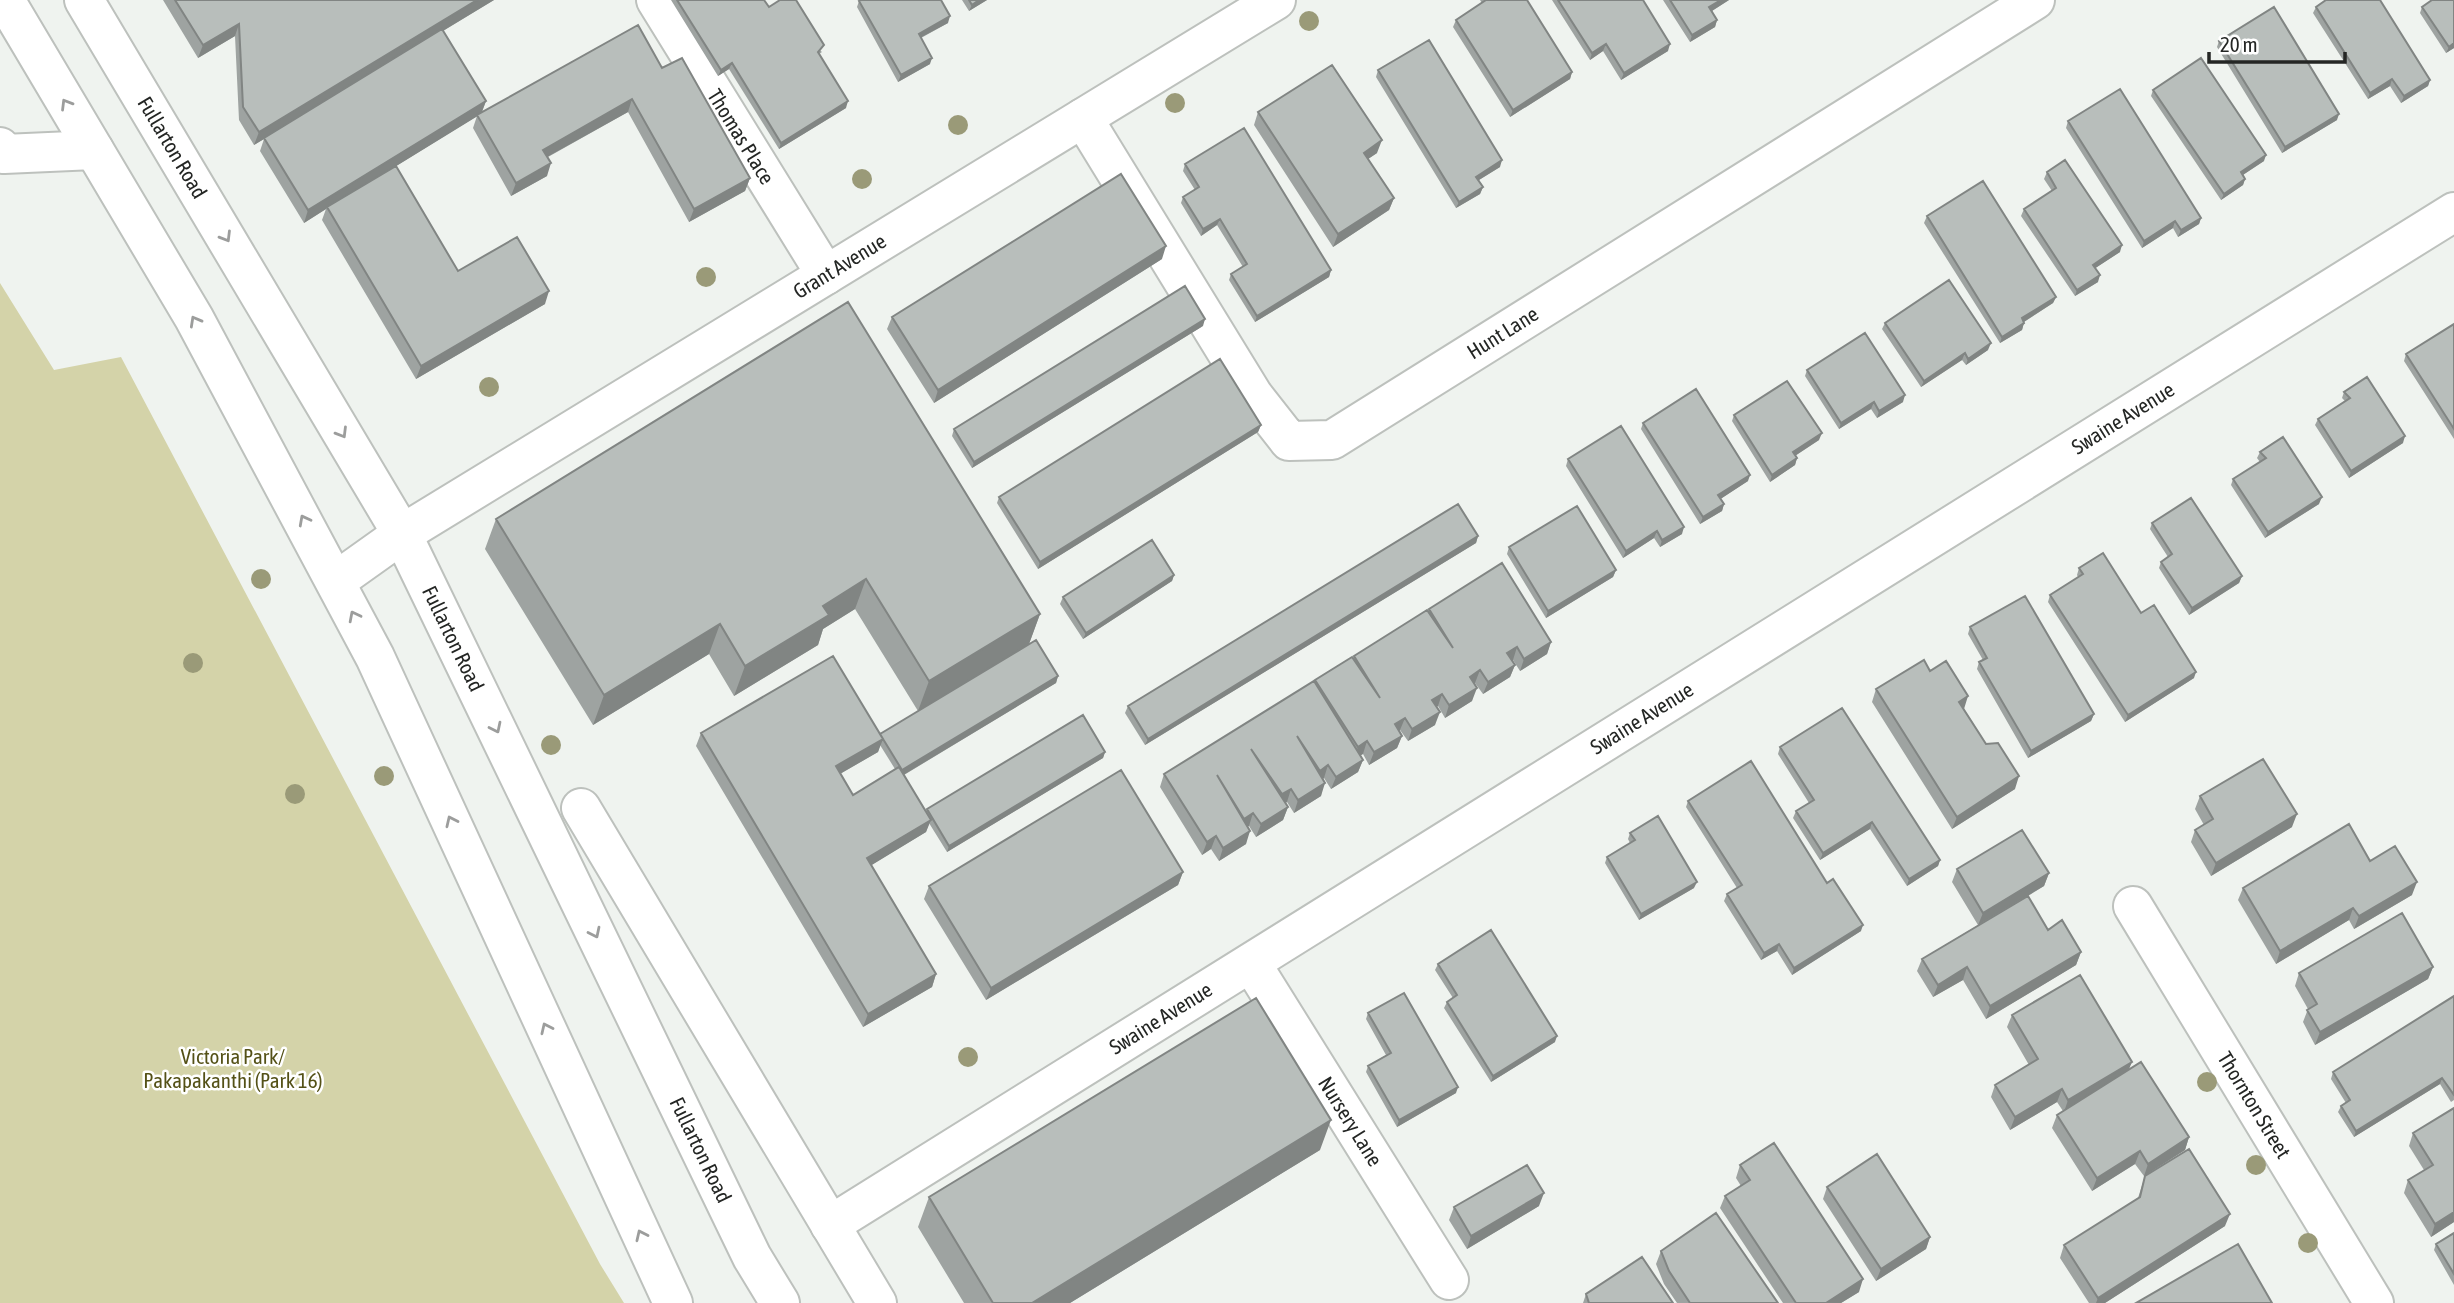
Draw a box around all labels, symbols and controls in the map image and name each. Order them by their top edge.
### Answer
scale bar [2209,21,2346,65]
text: 20 m [2220,32,2258,56]
street label: Thomas Place [703,85,780,188]
street label: Fullarton Road [133,92,212,202]
one-way arrow [62,98,75,111]
street label: Grant Avenue [789,228,890,303]
one-way arrow [218,230,231,243]
street label: Hunt Lane [1462,301,1542,363]
one-way arrow [190,315,203,328]
street label: Swaine Avenue [2067,377,2178,459]
one-way arrow [334,425,347,438]
one-way arrow [299,515,312,528]
street label: Fullarton Road [418,582,489,695]
one-way arrow [349,610,362,623]
street label: Swaine Avenue [1586,677,1697,759]
one-way arrow [487,721,501,733]
one-way arrow [445,816,459,828]
one-way arrow [587,926,601,938]
street label: Swaine Avenue [1105,977,1216,1059]
one-way arrow [540,1023,554,1035]
park label: Victoria Park/ Pakapakanthi (Park 16) [143,1044,323,1092]
street label: Thornton Street [2213,1047,2296,1162]
street label: Nursery Lane [1314,1072,1388,1170]
street label: Fullarton Road [665,1093,737,1206]
one-way arrow [635,1230,649,1242]

